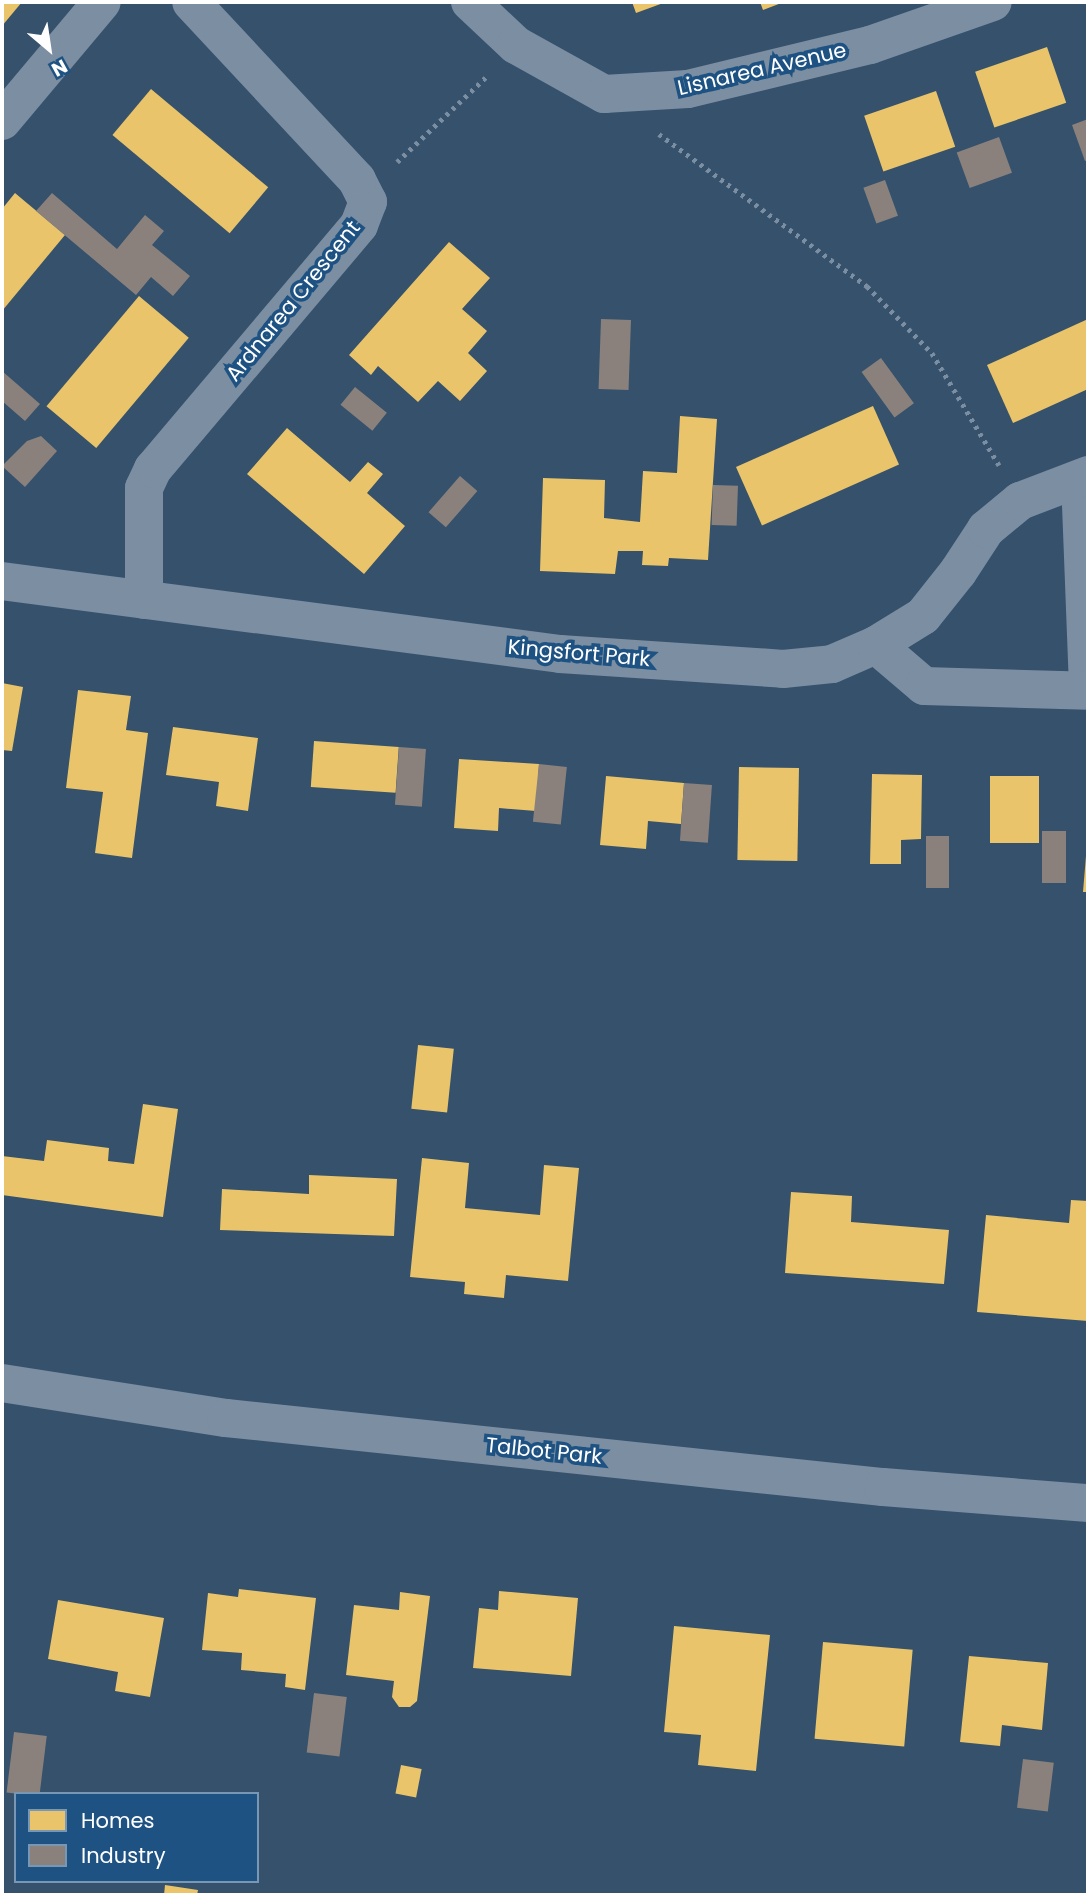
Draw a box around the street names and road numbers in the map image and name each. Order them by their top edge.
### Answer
street label: Lisnarea Avenue [675,37,849,101]
street label: Ardnarea Crescent [220,216,366,386]
street label: Kingsfort Park [507,634,651,672]
street label: Talbot Park [485,1432,603,1470]

